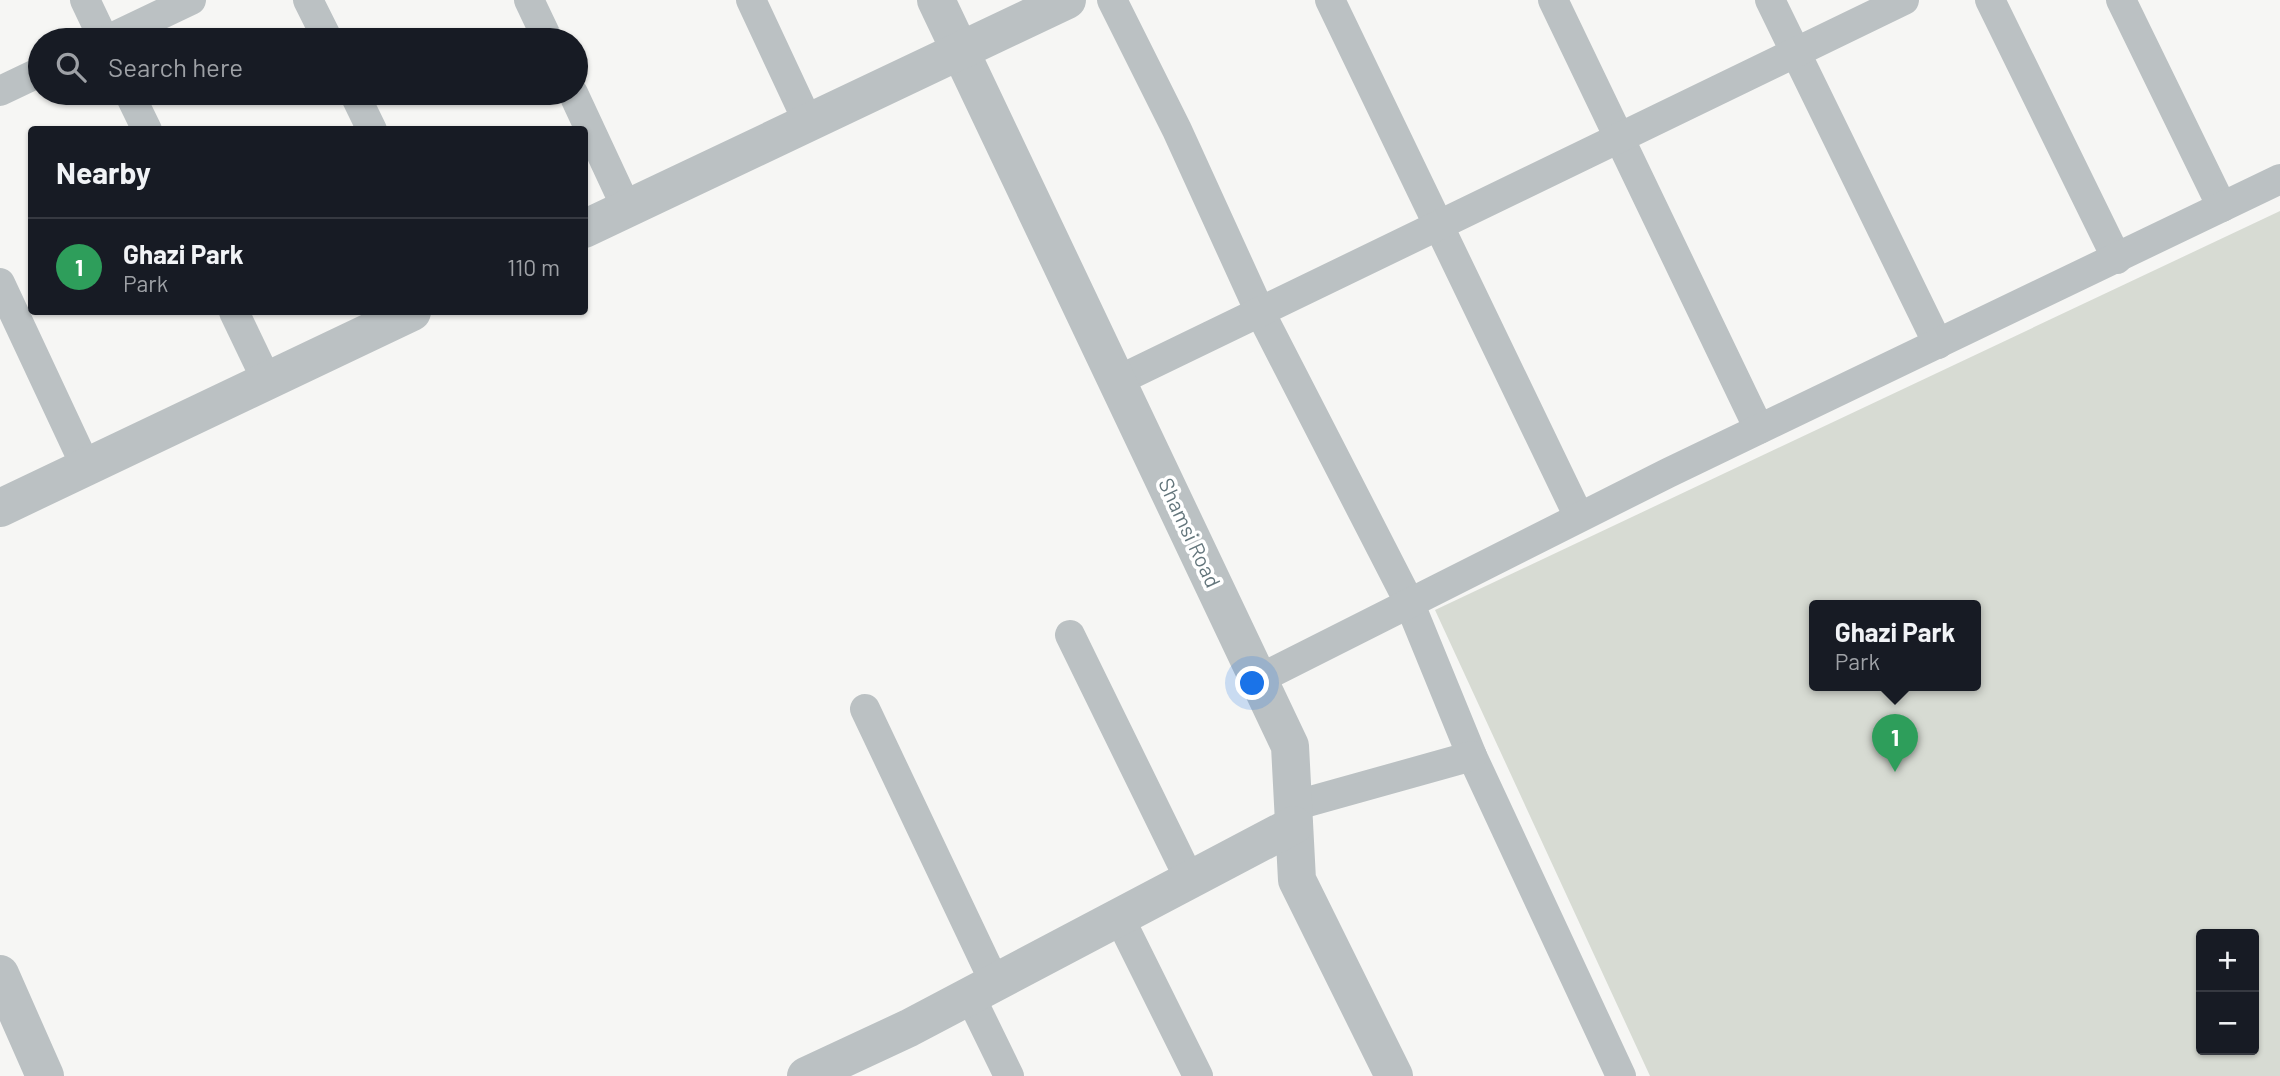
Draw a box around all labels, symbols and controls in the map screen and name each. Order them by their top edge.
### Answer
search box [28,28,588,105]
icon: search [52,48,90,86]
text: Search here [108,51,243,82]
text: Nearby [56,154,151,190]
text: Ghazi Park [123,238,244,269]
text: 1 [75,253,83,281]
text: 110 m [507,253,560,281]
text: Park [123,269,168,297]
street label: Shamsi Road [1154,474,1227,591]
popup [1809,600,1981,691]
text: Ghazi Park [1835,616,1955,647]
text: Park [1835,647,1880,675]
your location [1235,666,1269,700]
pin: 1 [1872,714,1918,772]
map controls [2196,929,2259,1055]
button: + [2196,929,2259,992]
button: − [2196,992,2259,1055]

